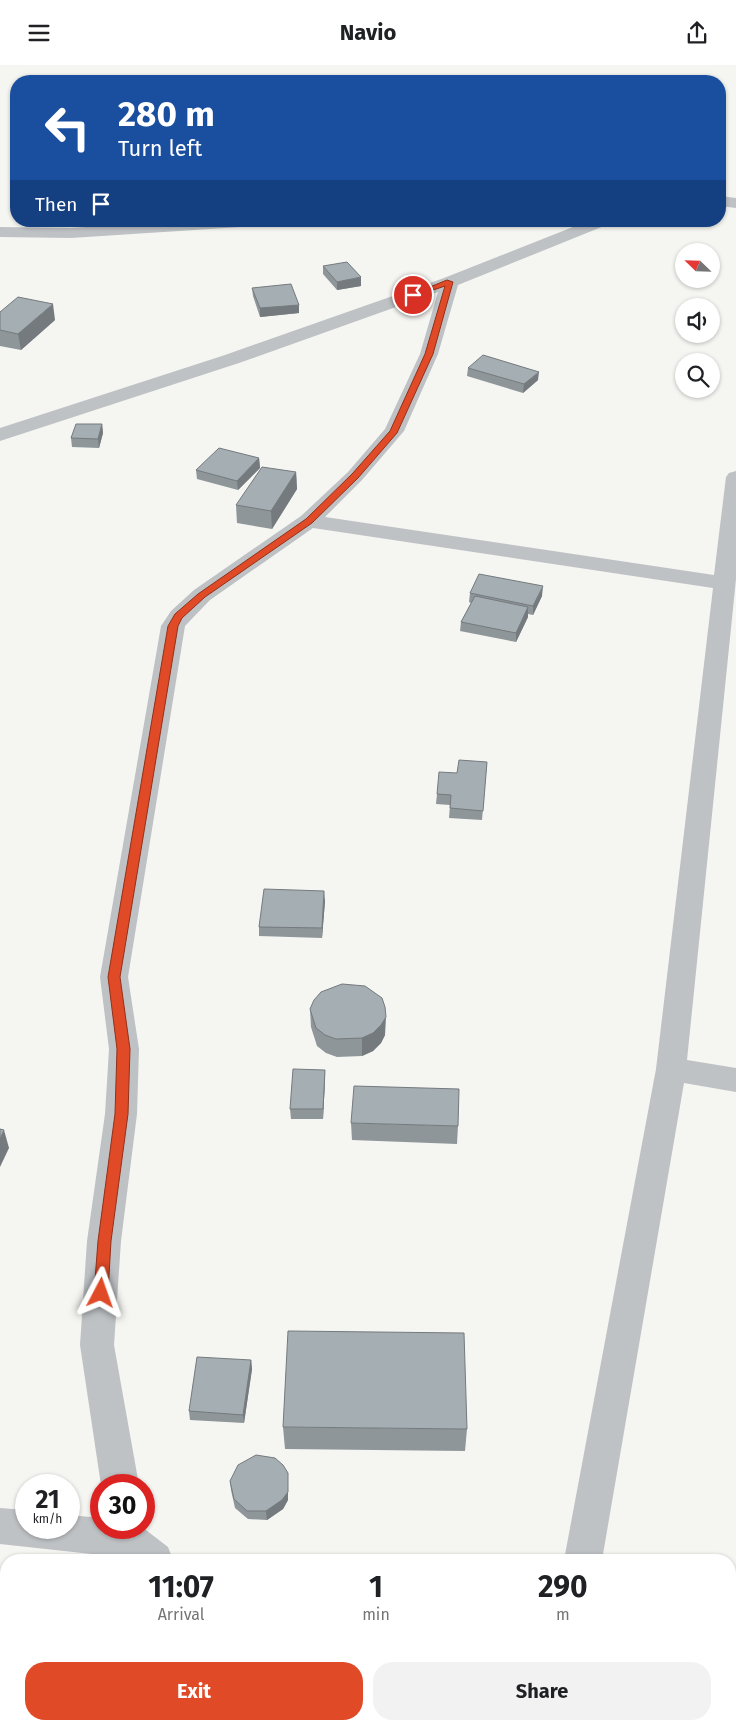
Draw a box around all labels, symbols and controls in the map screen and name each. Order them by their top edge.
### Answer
icon: menu [25,19,53,47]
text: Navio [340,19,396,46]
icon: share [683,19,711,47]
text: 280 m [118,93,215,135]
icon: left [35,95,100,160]
text: Turn left [118,135,202,162]
icon: arrive [87,190,115,218]
text: Then [35,193,77,216]
north arrow [675,243,720,287]
map controls [675,243,720,398]
pin [392,274,434,316]
icon: arrive [399,281,427,309]
button: sound [675,298,720,343]
button: search [675,353,720,398]
position arrow [74,1266,126,1318]
speed limit sign: 30 [90,1474,155,1539]
text: 21 [36,1485,59,1515]
text: km/h [33,1512,62,1526]
text: 11:07 [148,1569,214,1605]
text: 1 [369,1569,383,1605]
text: 290 [538,1569,588,1605]
text: Arrival [158,1605,205,1624]
text: min [362,1605,390,1624]
text: m [556,1605,570,1624]
button: Exit [25,1662,363,1720]
button: Share [373,1662,711,1720]

